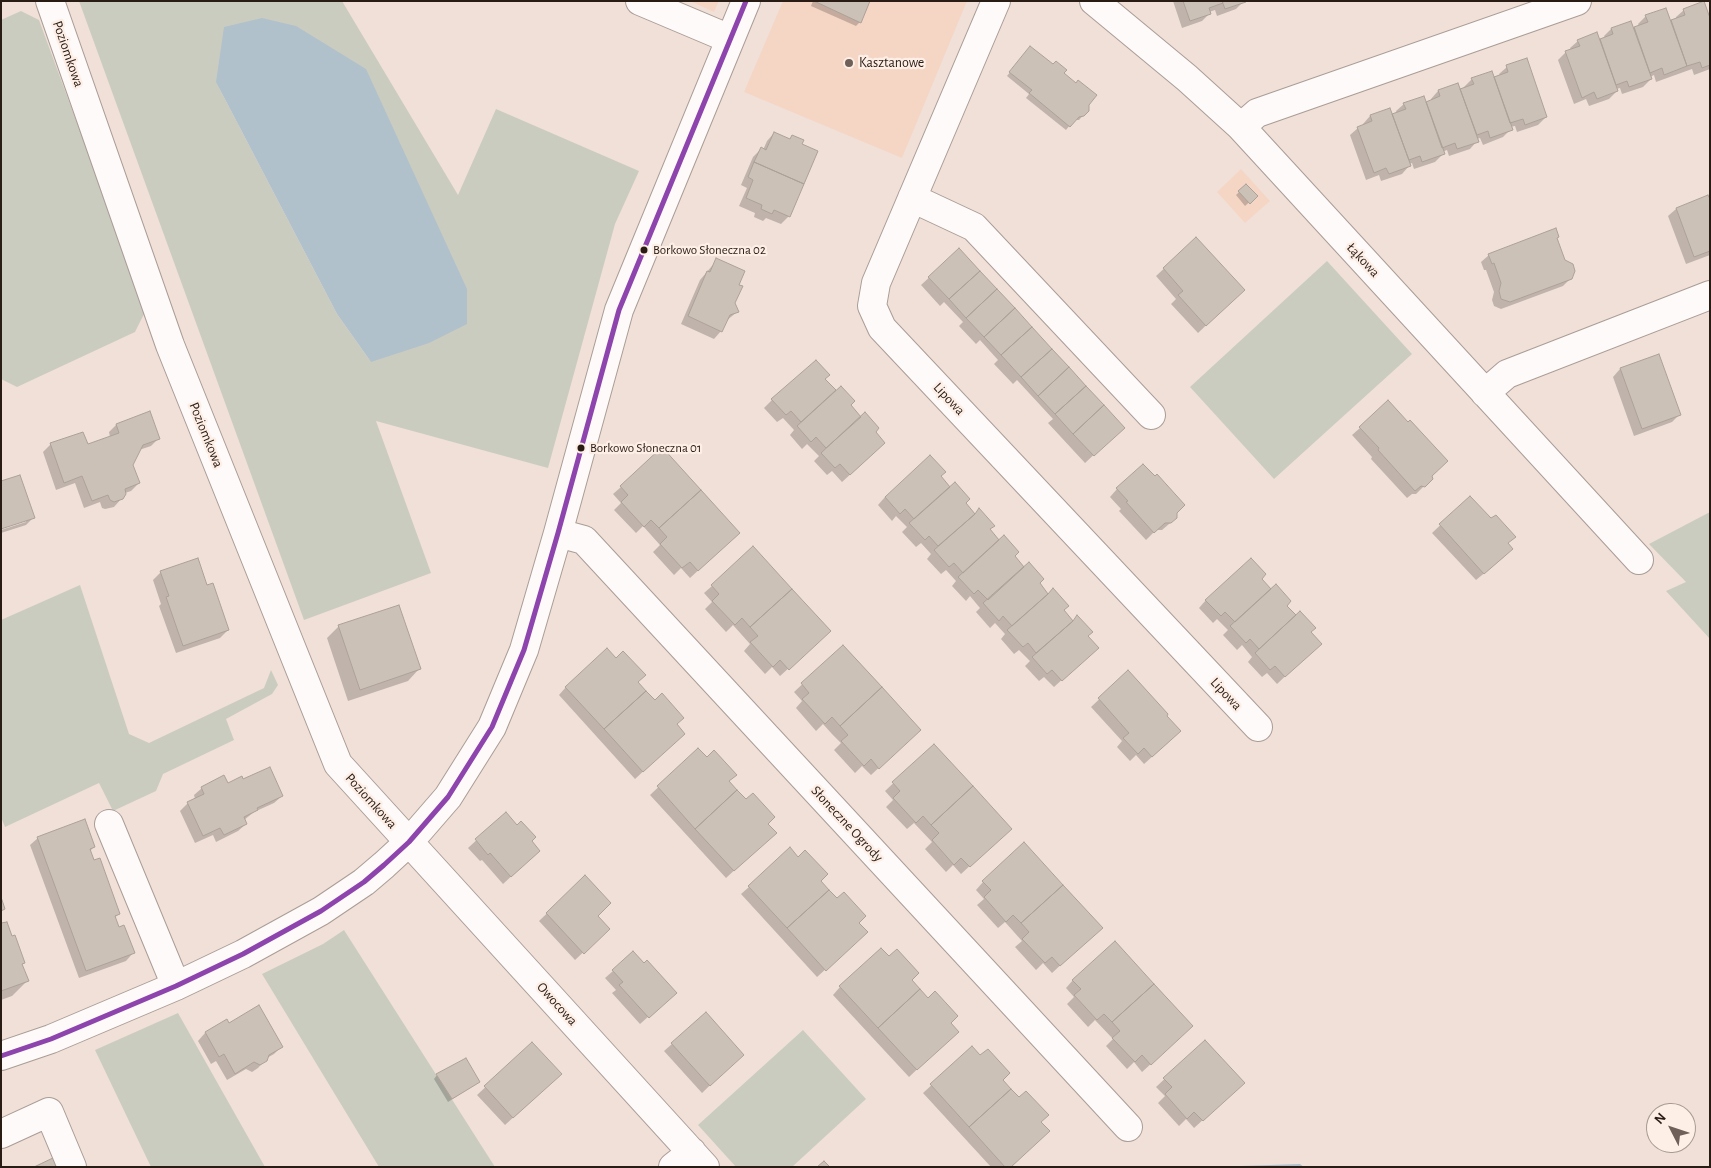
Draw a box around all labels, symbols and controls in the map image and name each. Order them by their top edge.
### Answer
street label: Poziomkowa [49,19,87,89]
place label: Kasztanowe [859,55,924,71]
marker: Kasztanowe [843,57,855,69]
street label: Łąkowa [1343,239,1383,281]
place label: Borkowo Słoneczna 02 [653,242,766,258]
marker: Borkowo Słoneczna 02 [639,245,649,255]
street label: Lipowa [930,379,968,419]
street label: Poziomkowa [185,400,227,470]
place label: Borkowo Słoneczna 01 [590,440,701,456]
marker: Borkowo Słoneczna 01 [576,443,586,453]
street label: Lipowa [1207,674,1245,714]
street label: Poziomkowa [342,770,400,832]
street label: Słoneczne Ogrody [807,782,887,866]
street label: Owocowa [533,979,581,1029]
north arrow [1646,1103,1696,1153]
text: N [1652,1111,1669,1127]

